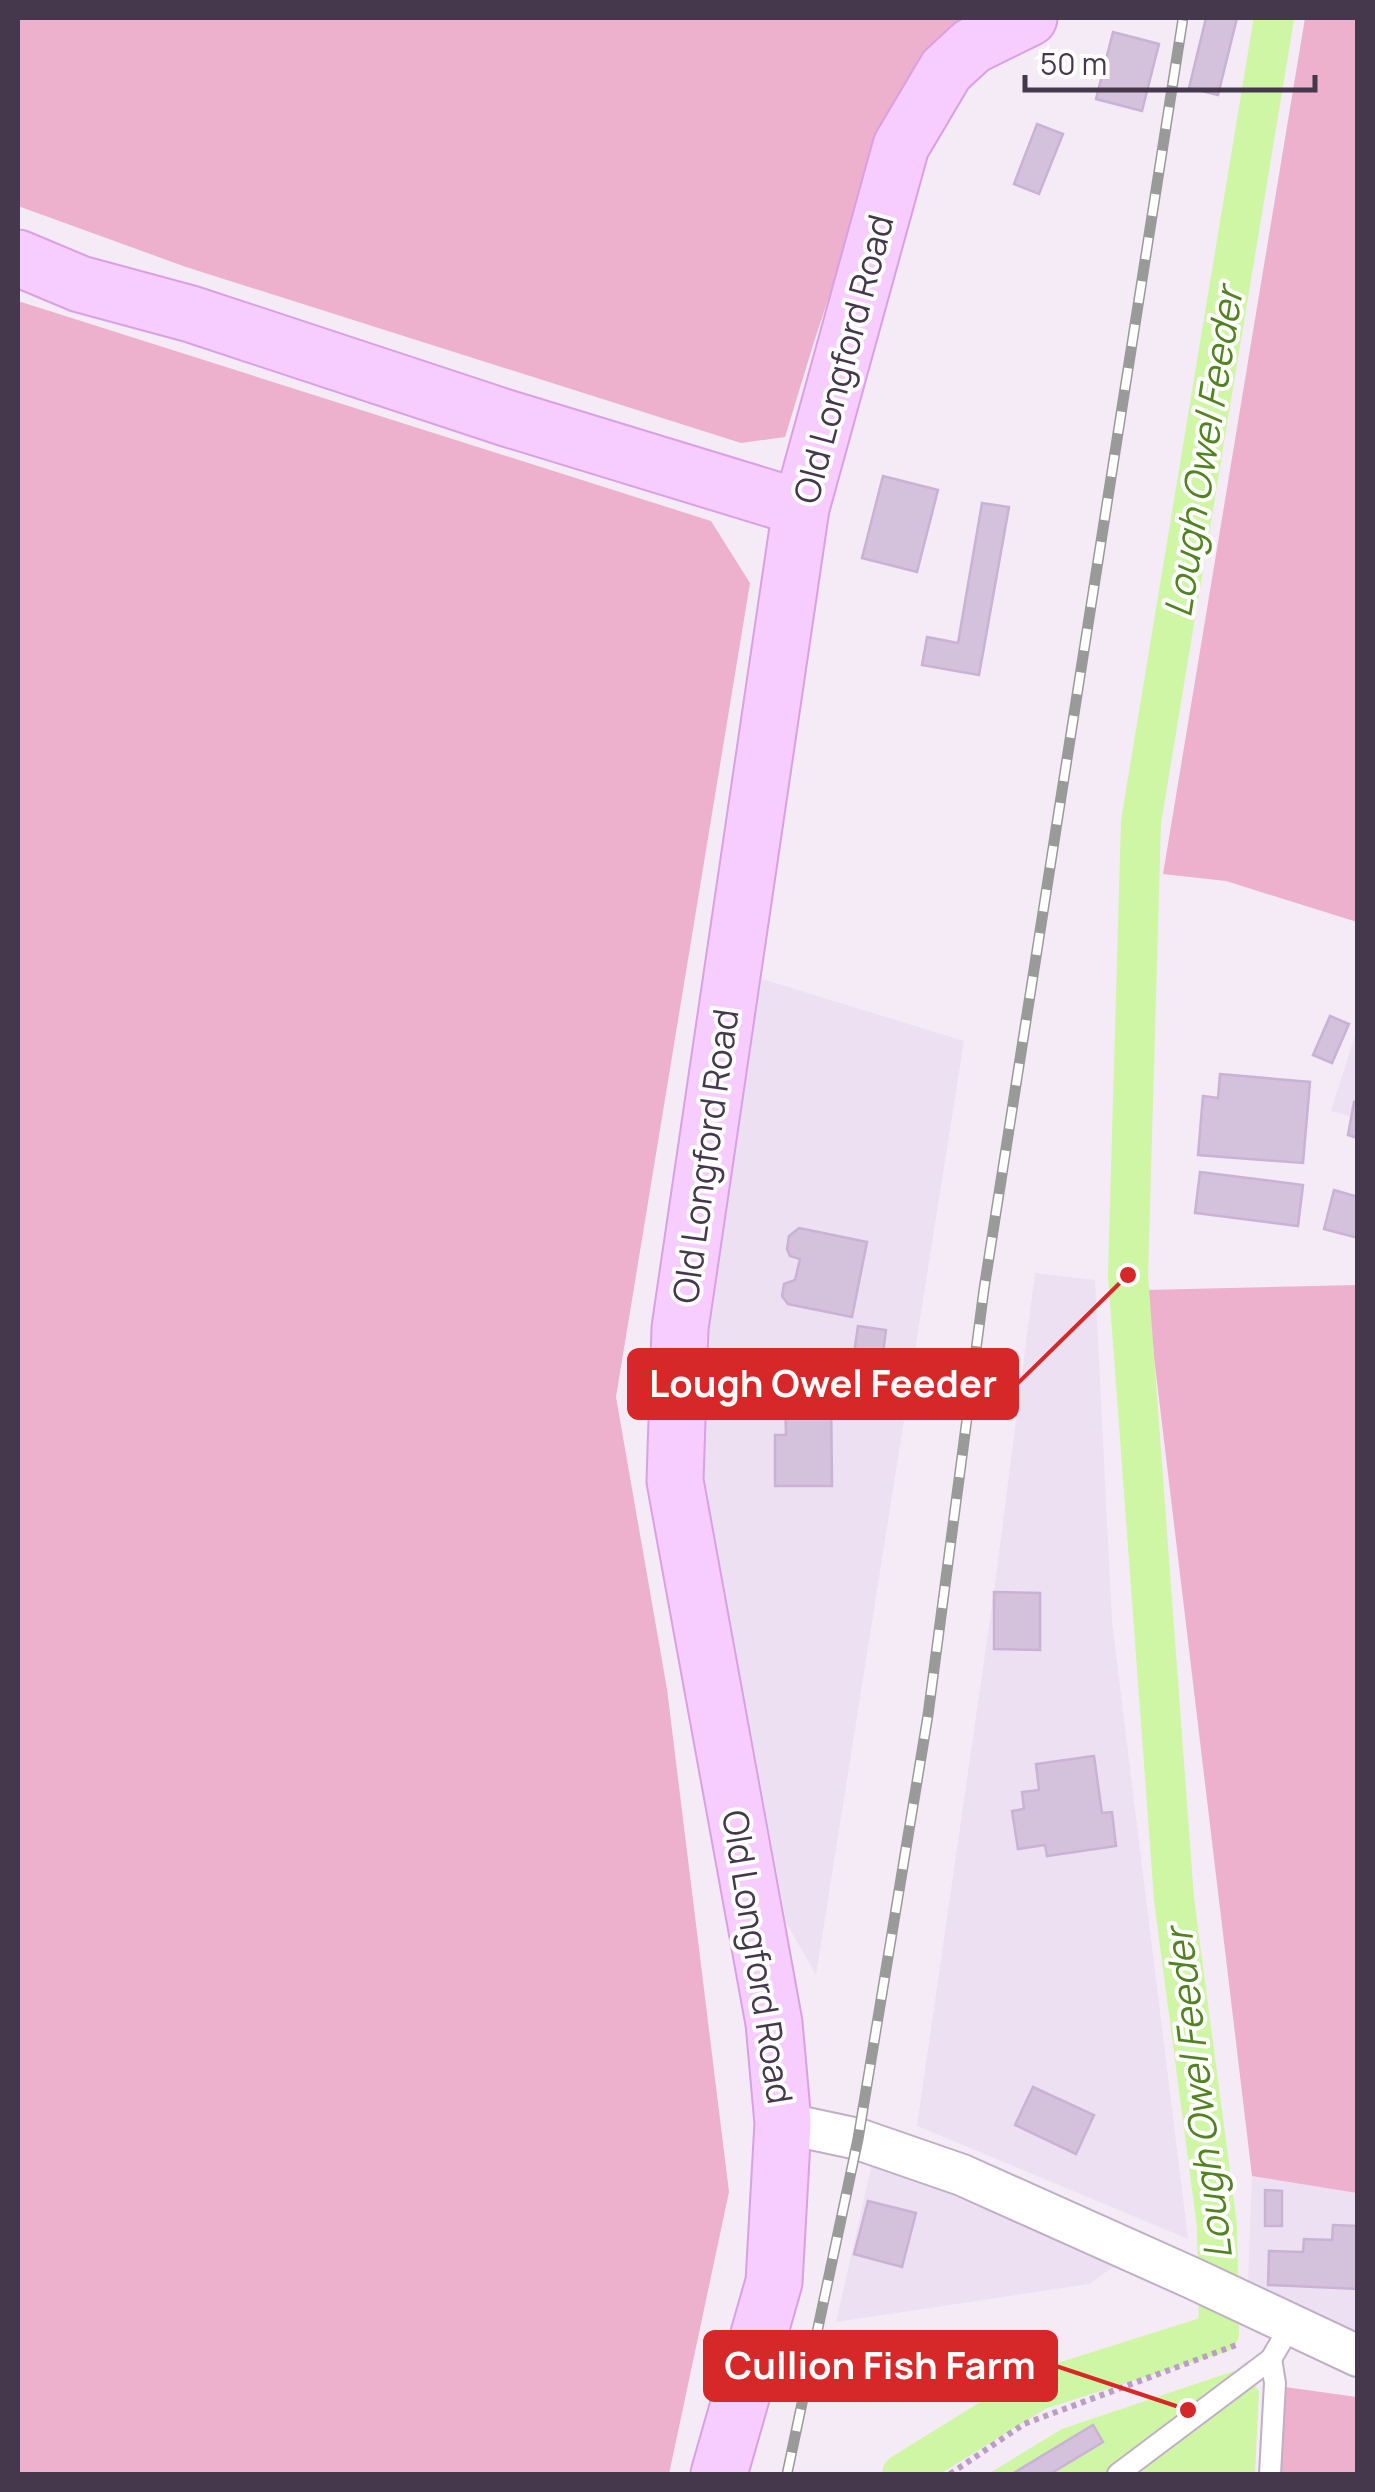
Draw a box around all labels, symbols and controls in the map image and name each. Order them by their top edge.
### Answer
scale bar [1025,30,1315,92]
text: 50 m [1040,43,1107,84]
street label: Old Longford Road [781,209,905,509]
water label: Lough Owel Feeder [1150,279,1254,621]
street label: Old Longford Road [661,1006,749,1306]
callout: Lough Owel Feeder [629,1350,1017,1418]
text: Lough Owel Feeder [649,1356,997,1408]
street label: Old Longford Road [711,1807,805,2107]
water label: Lough Owel Feeder [1150,1921,1243,2262]
callout: Cullion Fish Farm [705,2332,1056,2400]
text: Cullion Fish Farm [724,2338,1036,2390]

